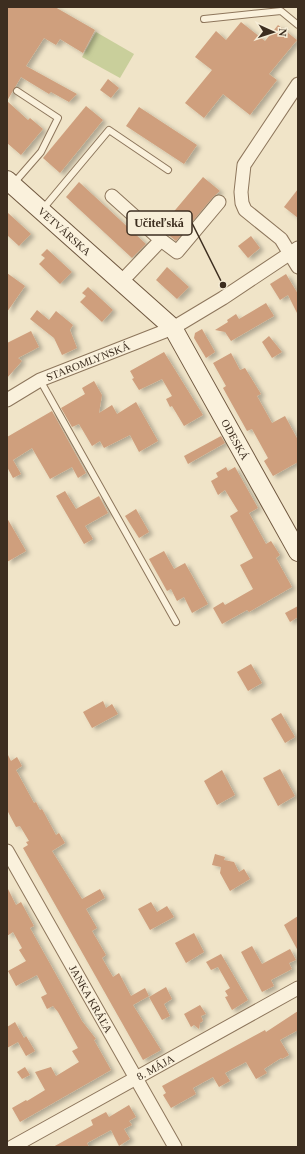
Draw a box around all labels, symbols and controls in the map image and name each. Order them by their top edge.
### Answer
north arrow [253,12,293,52]
text: N [277,28,289,37]
street label: VETVÁRSKA [36,205,93,258]
callout: Učiteľská [127,211,192,235]
text: Učiteľská [134,216,184,230]
street label: STAROMLYNSKÁ [44,340,131,383]
street label: ODESKÁ [219,417,251,462]
street label: JANKA KRÁĽA [67,963,115,1035]
street label: 8. MÁJA [135,1052,176,1083]

